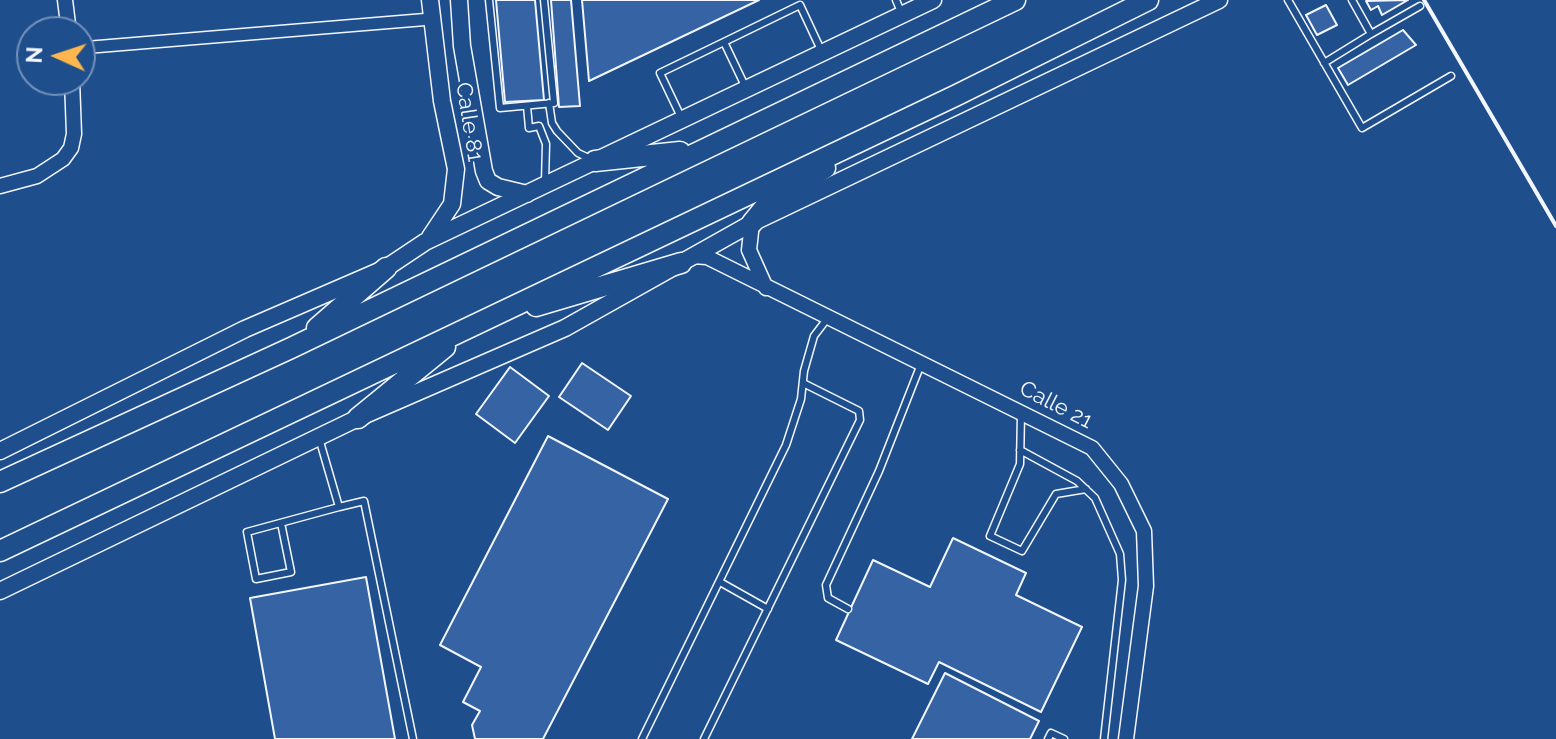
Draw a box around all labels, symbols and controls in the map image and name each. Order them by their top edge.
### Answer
north arrow [16,16,96,96]
text: N [21,46,47,64]
street label: Calle 81 [450,80,488,164]
street label: Calle 21 [1015,375,1097,435]

